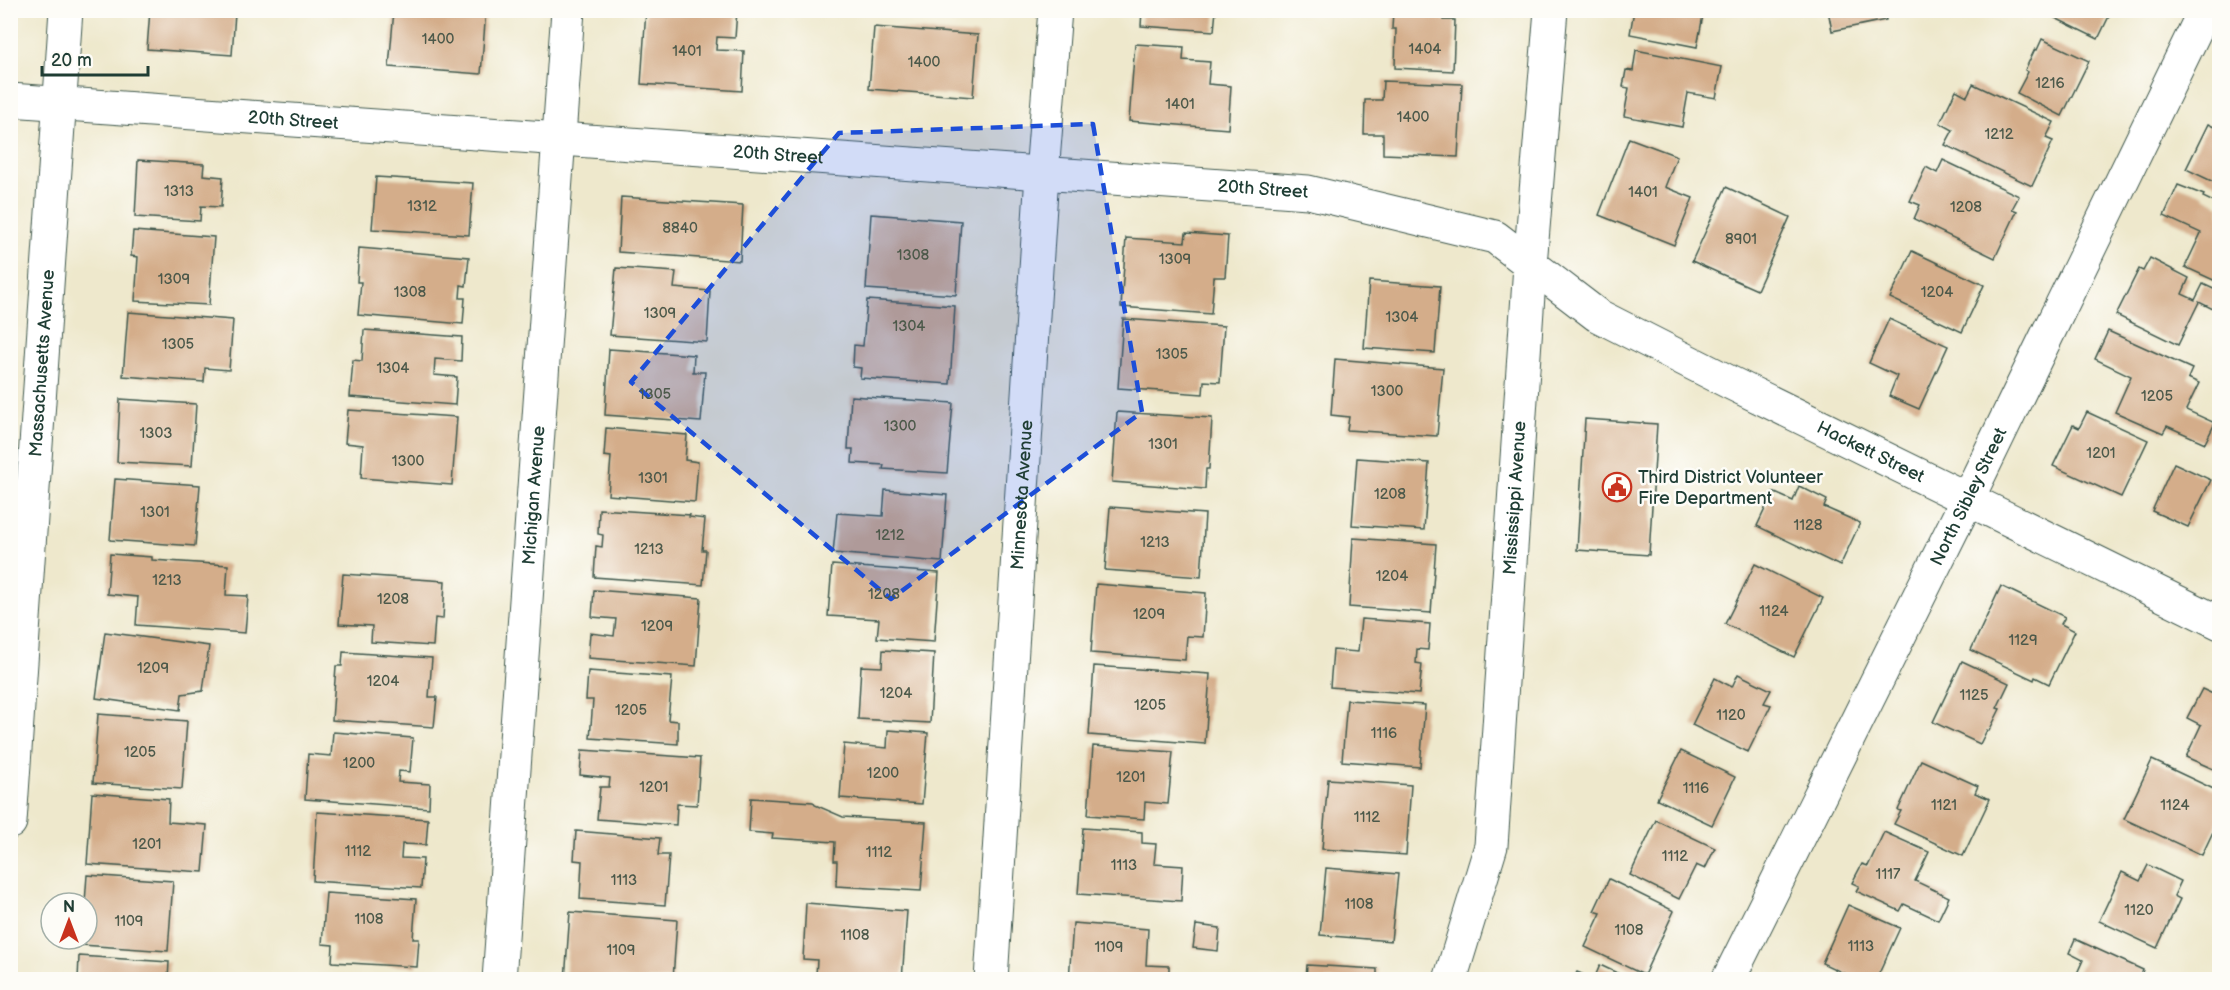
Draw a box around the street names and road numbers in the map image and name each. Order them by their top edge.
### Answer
street label: 20th Street [247,106,340,134]
street label: 20th Street [732,141,825,168]
street label: 20th Street [1217,175,1309,203]
street label: Massachusetts Avenue [25,268,59,458]
street label: Hackett Street [1814,416,1928,487]
street label: Minnesota Avenue [1006,419,1037,571]
street label: Mississippi Avenue [1499,420,1530,576]
street label: North Sibley Street [1926,424,2011,569]
street label: Michigan Avenue [518,425,549,566]

